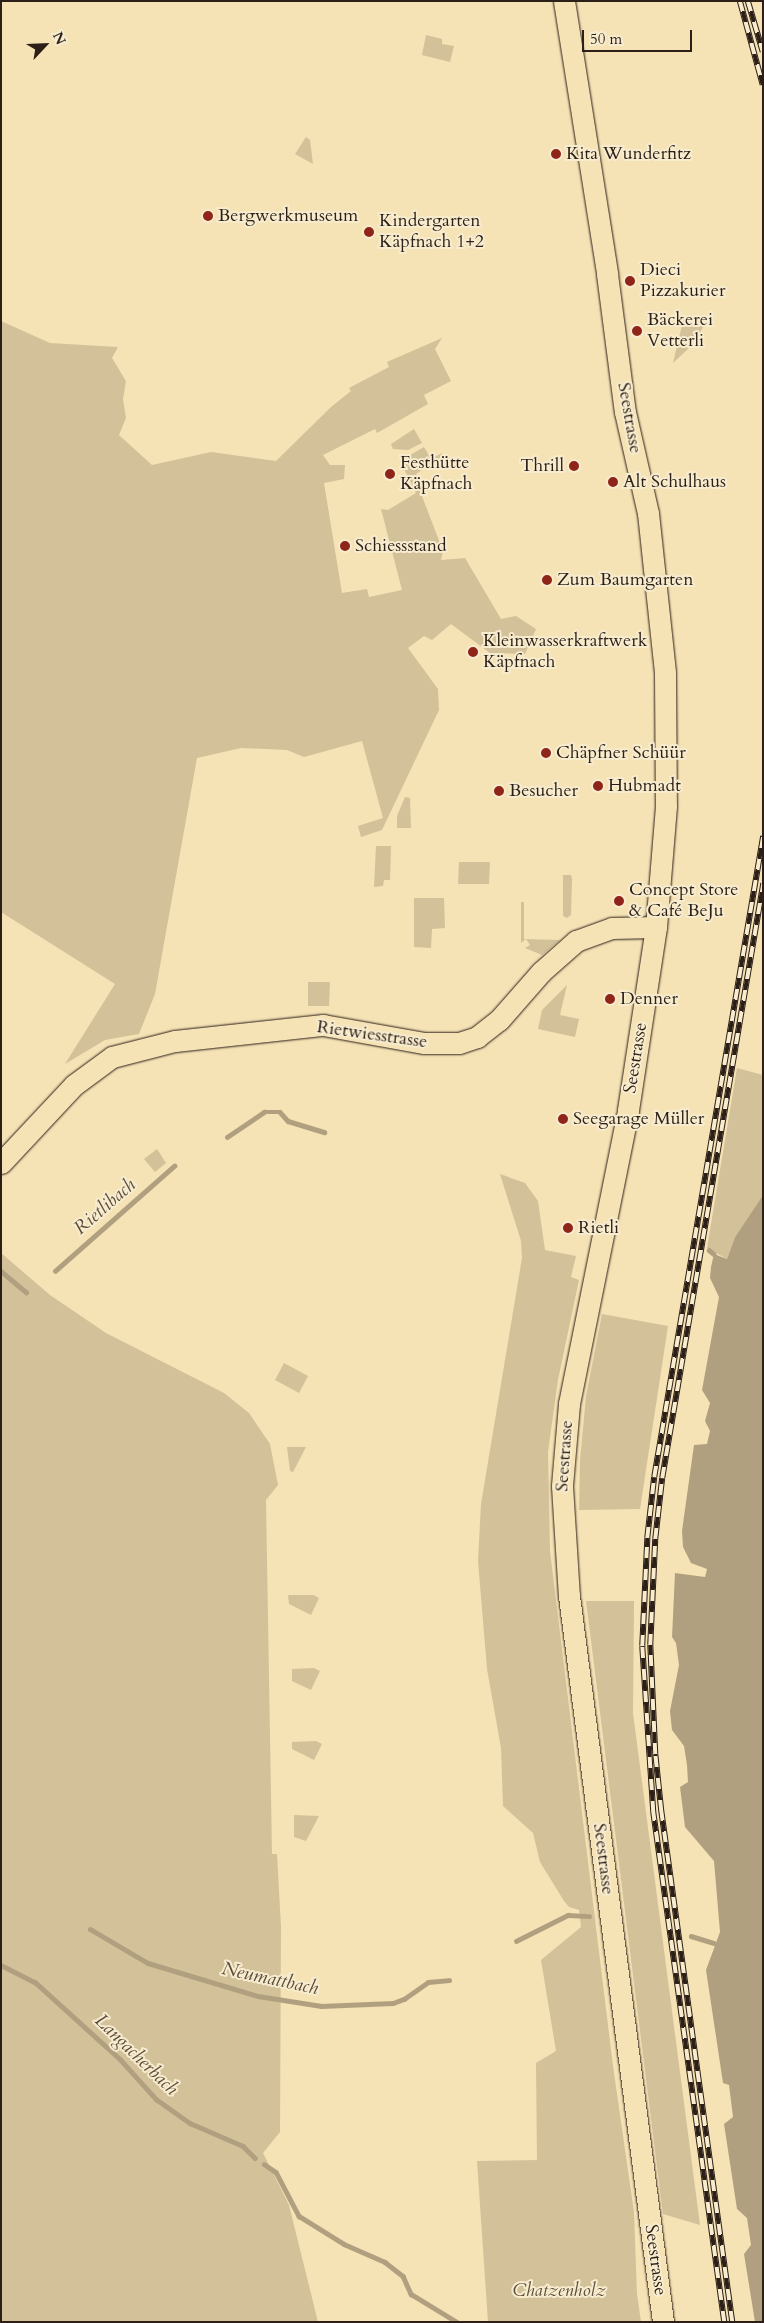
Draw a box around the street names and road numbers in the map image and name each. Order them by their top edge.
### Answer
street label: Seestrasse [612,381,646,455]
street label: Rietwiesstrasse [315,1017,429,1053]
street label: Seestrasse [620,1021,652,1095]
street label: Seestrasse [552,1420,578,1492]
street label: Seestrasse [588,1822,618,1896]
street label: Seestrasse [639,2223,671,2297]

